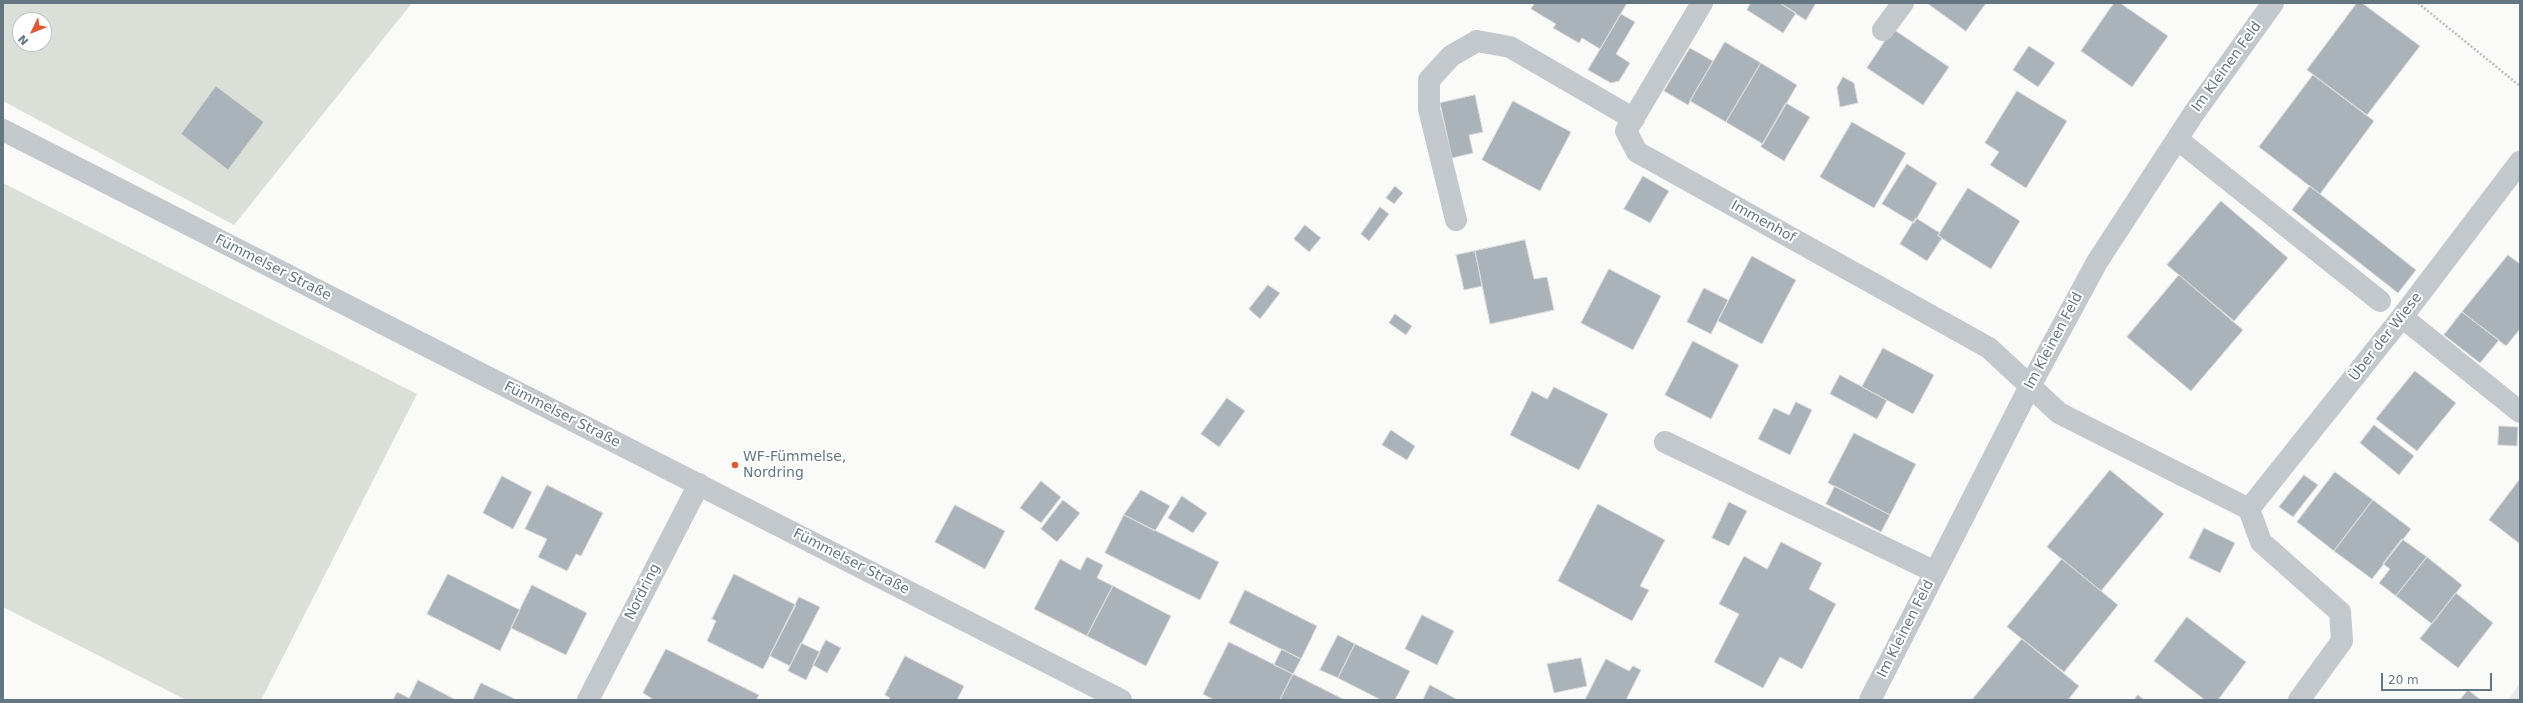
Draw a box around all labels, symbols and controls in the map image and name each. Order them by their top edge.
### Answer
north arrow [12,12,52,52]
street label: Im Kleinen Feld [2189,19,2265,115]
text: N [16,32,31,48]
street label: Immenhof [1728,197,1798,247]
street label: Fümmelser Straße [212,231,334,305]
street label: Über der Wiese [2346,289,2426,385]
street label: Im Kleinen Feld [2021,290,2087,392]
street label: Fümmelser Straße [501,378,623,452]
place label: WF-Fümmelse, Nordring [743,449,846,482]
marker: WF-Fümmelse, Nordring [730,460,740,470]
street label: Fümmelser Straße [790,525,912,599]
street label: Nordring [622,561,664,623]
street label: Im Kleinen Feld [1874,577,1938,681]
scale bar [2383,665,2494,691]
text: 20 m [2388,673,2419,687]

